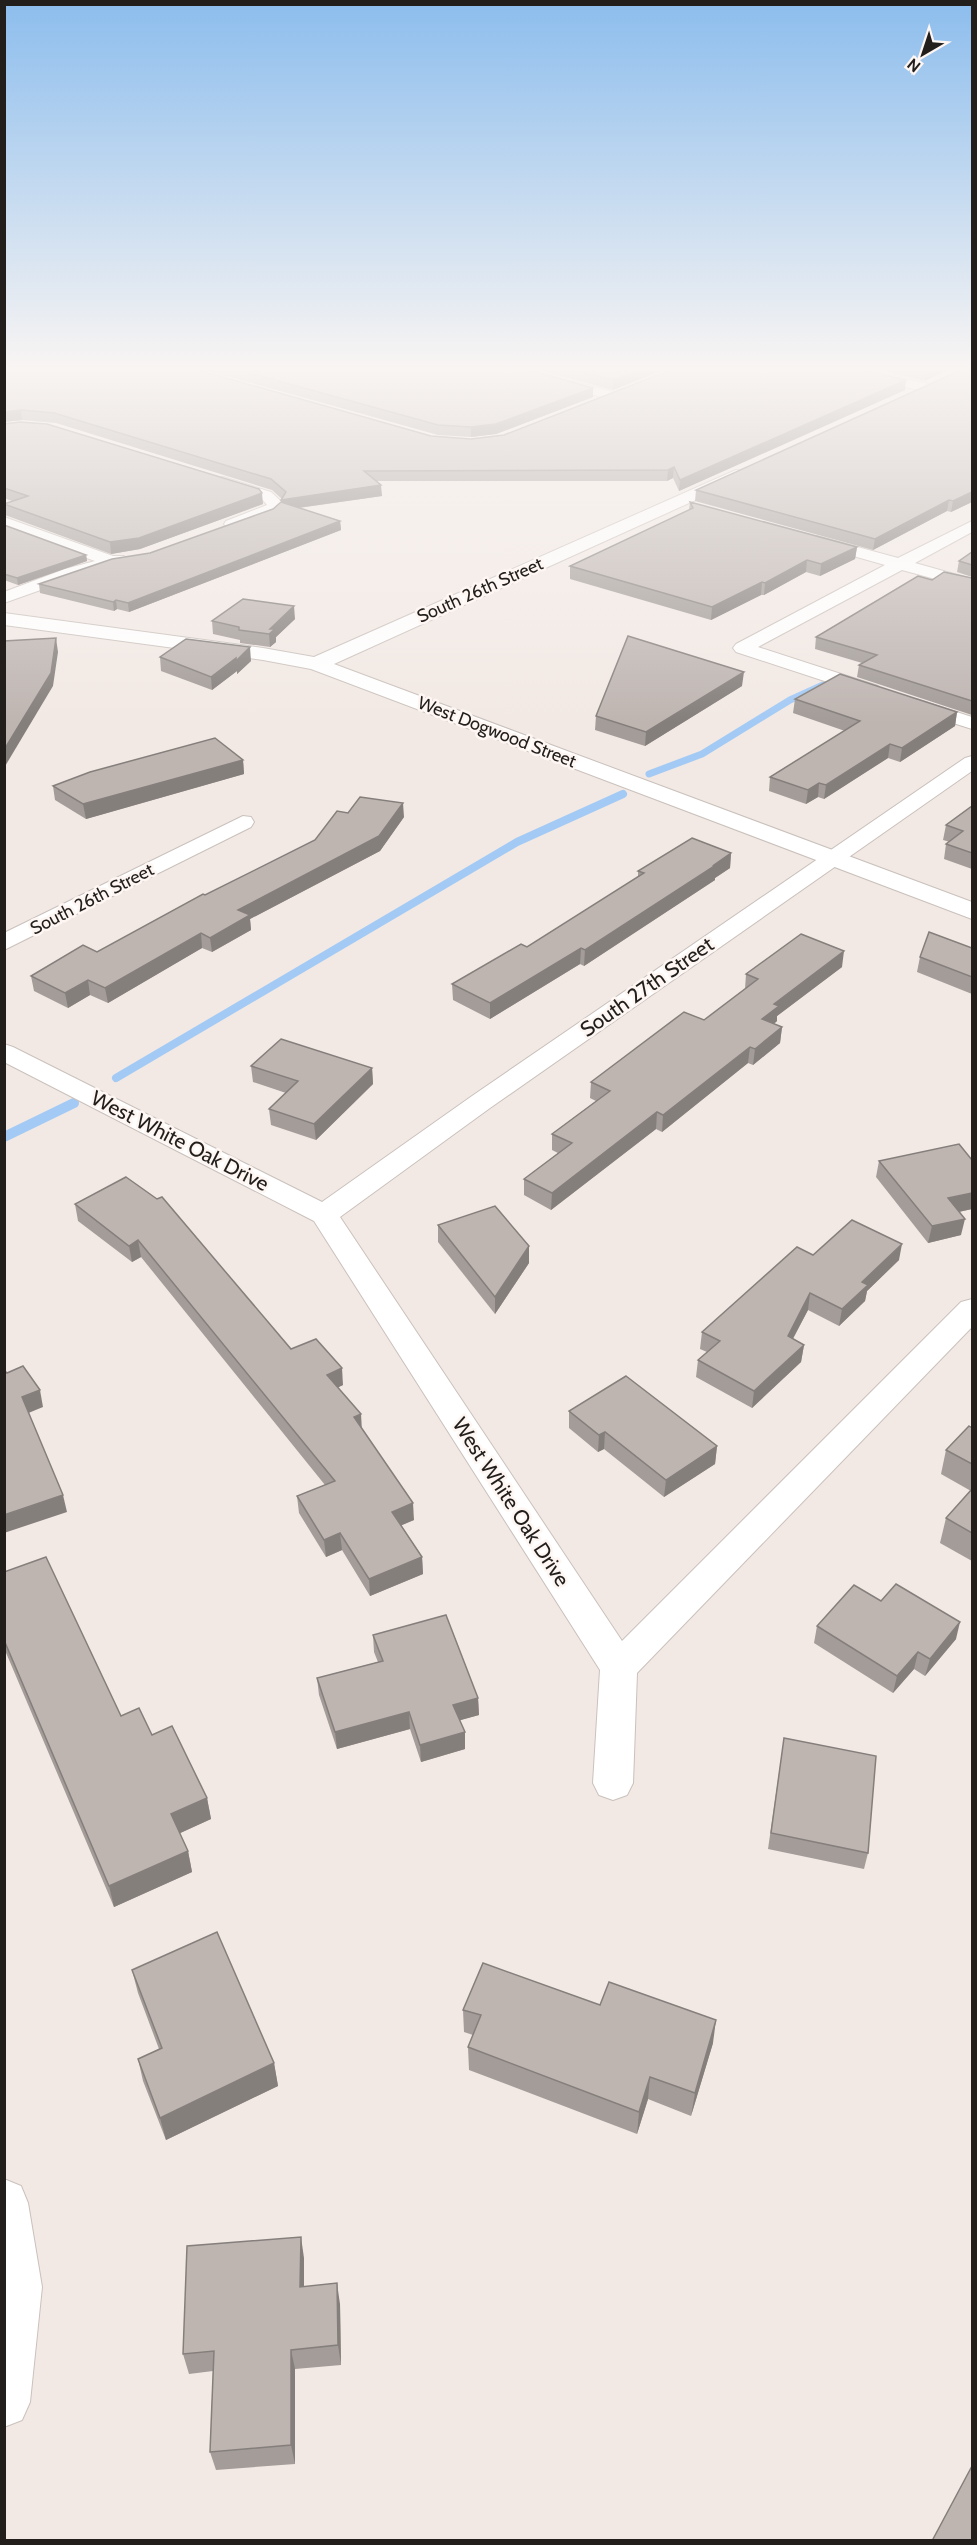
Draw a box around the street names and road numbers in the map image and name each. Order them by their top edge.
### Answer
street label: South 26th Street [414,552,546,628]
street label: West Dogwood Street [415,692,579,772]
street label: South 26th Street [27,858,157,940]
street label: South 27th Street [575,931,718,1042]
street label: West White Oak Drive [87,1085,273,1196]
street label: West White Oak Drive [448,1413,575,1591]

